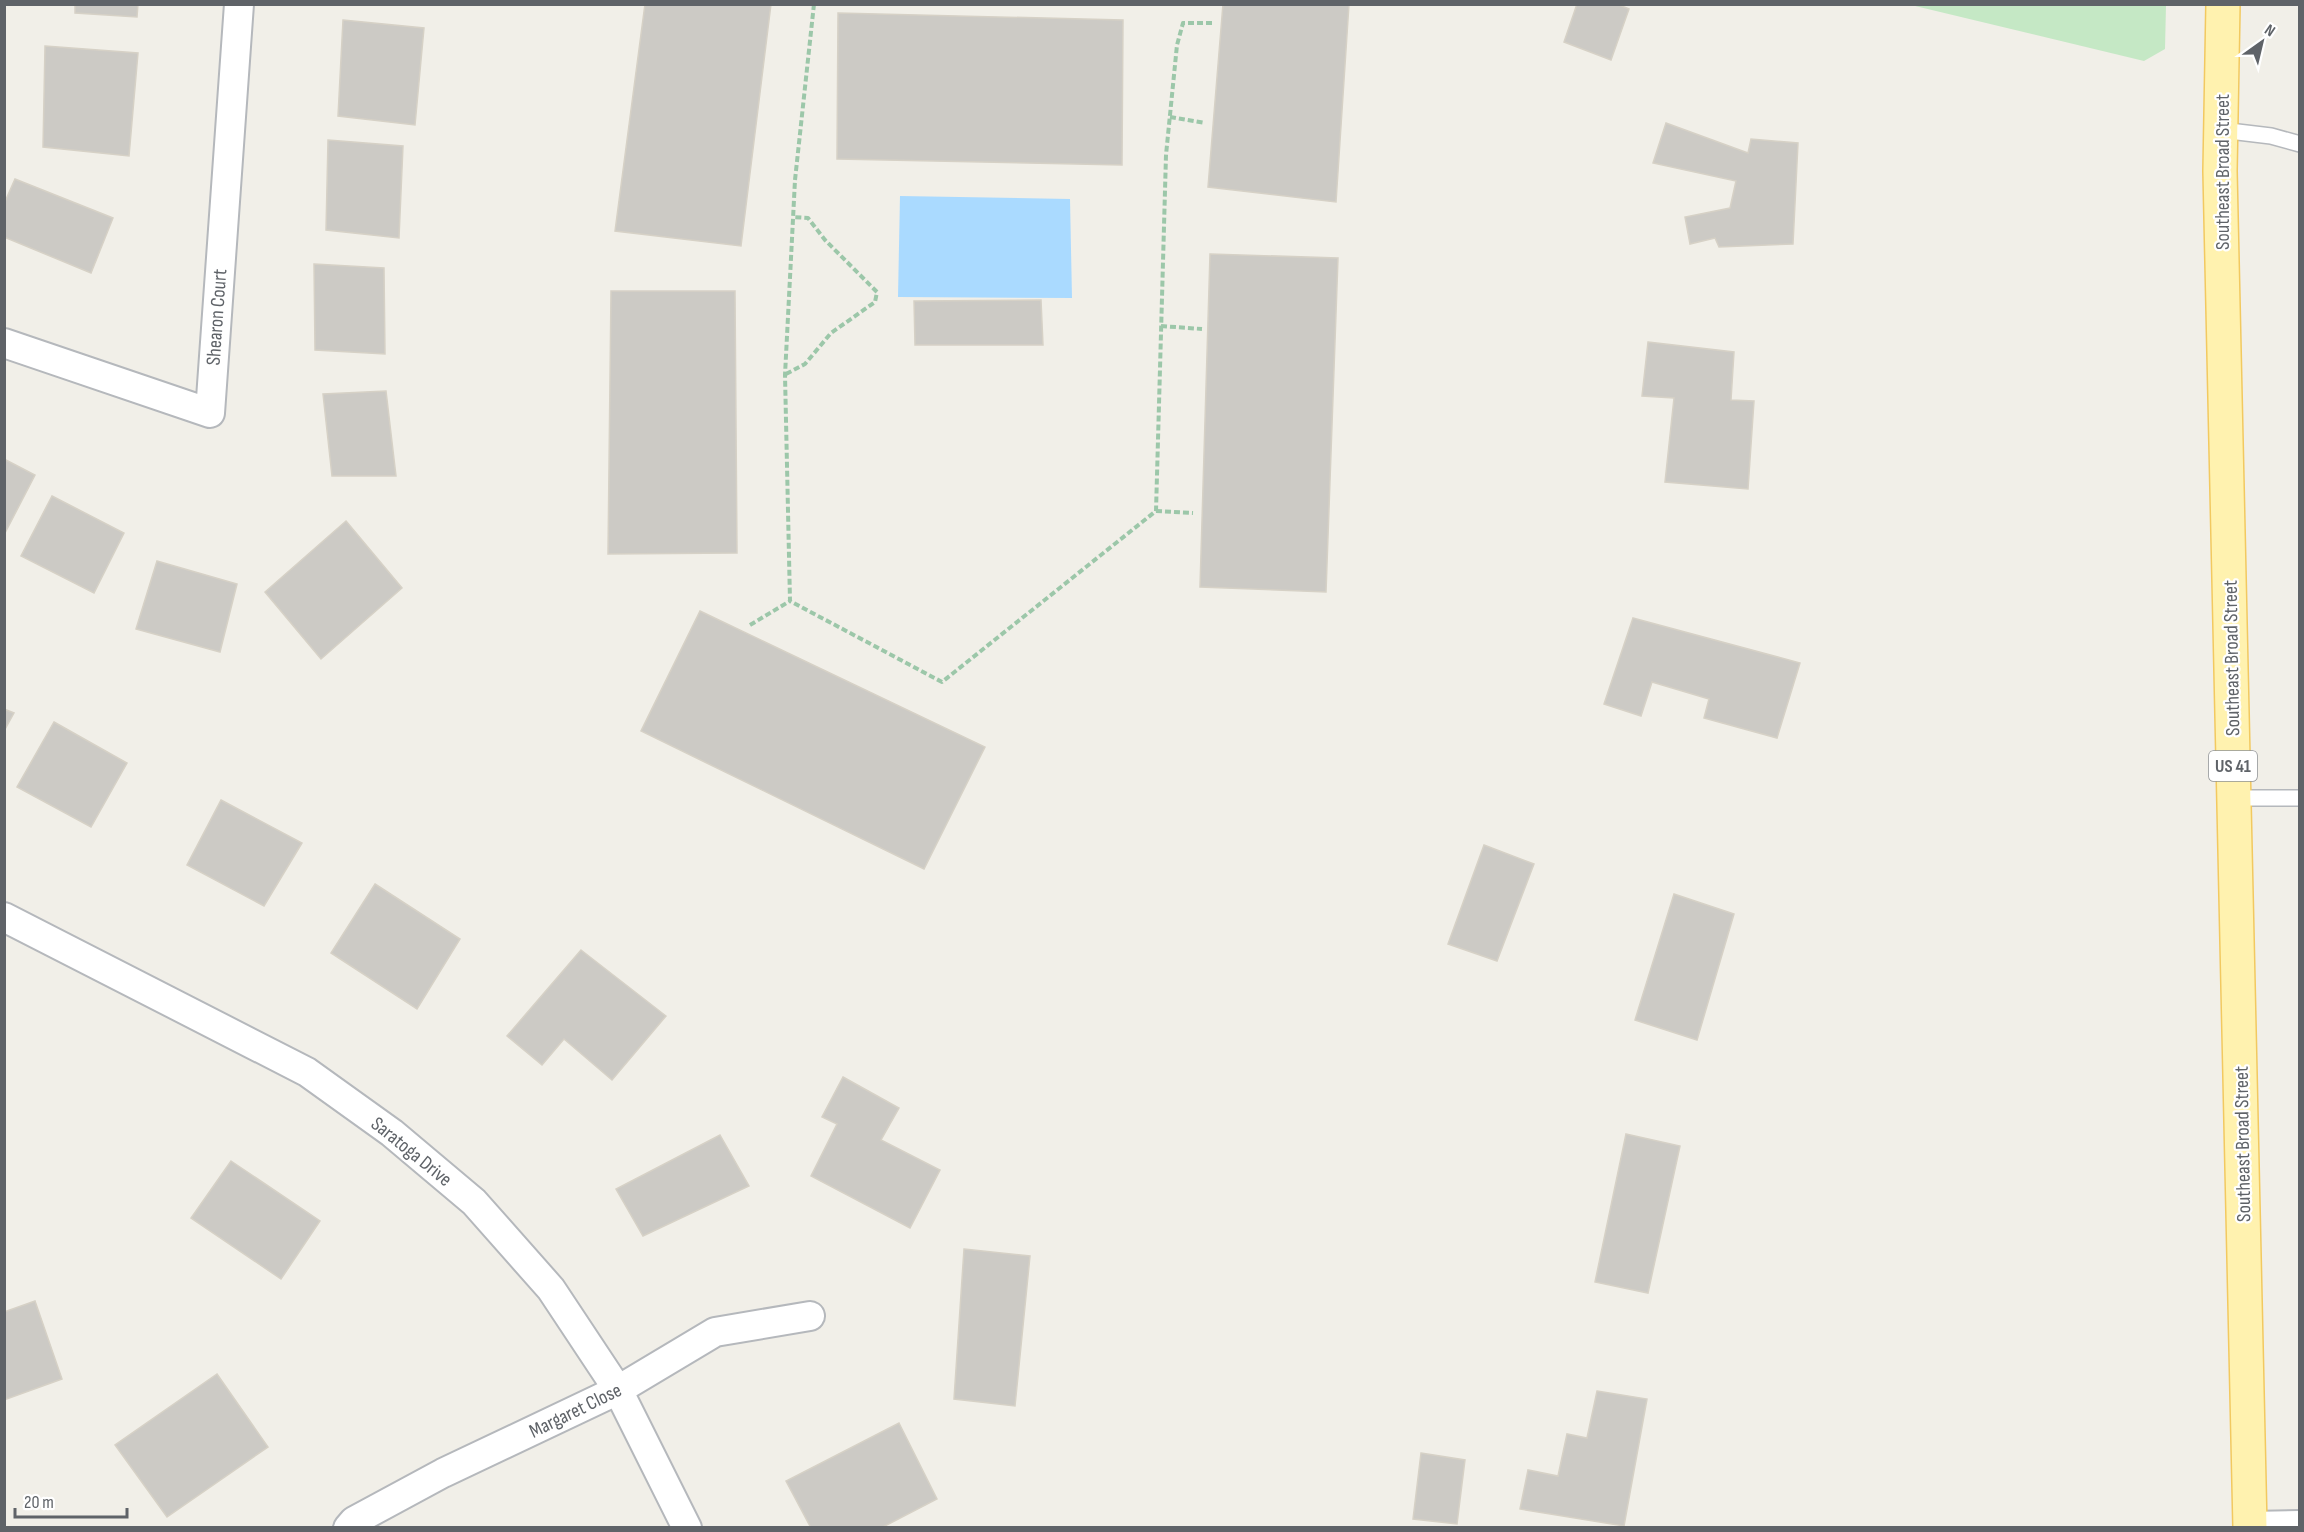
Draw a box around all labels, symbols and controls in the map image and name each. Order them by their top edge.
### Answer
north arrow [2232,12,2292,72]
text: N [2261,21,2278,41]
street label: Southeast Broad Street [2211,94,2235,250]
street label: Shearon Court [202,268,232,366]
street label: Southeast Broad Street [2219,580,2245,736]
road number: US 41 [2209,751,2257,781]
street label: Southeast Broad Street [2230,1066,2256,1222]
street label: Saratoga Drive [366,1112,457,1192]
street label: Margaret Close [525,1378,626,1444]
scale bar [15,1481,128,1519]
text: 20 m [24,1492,54,1513]

